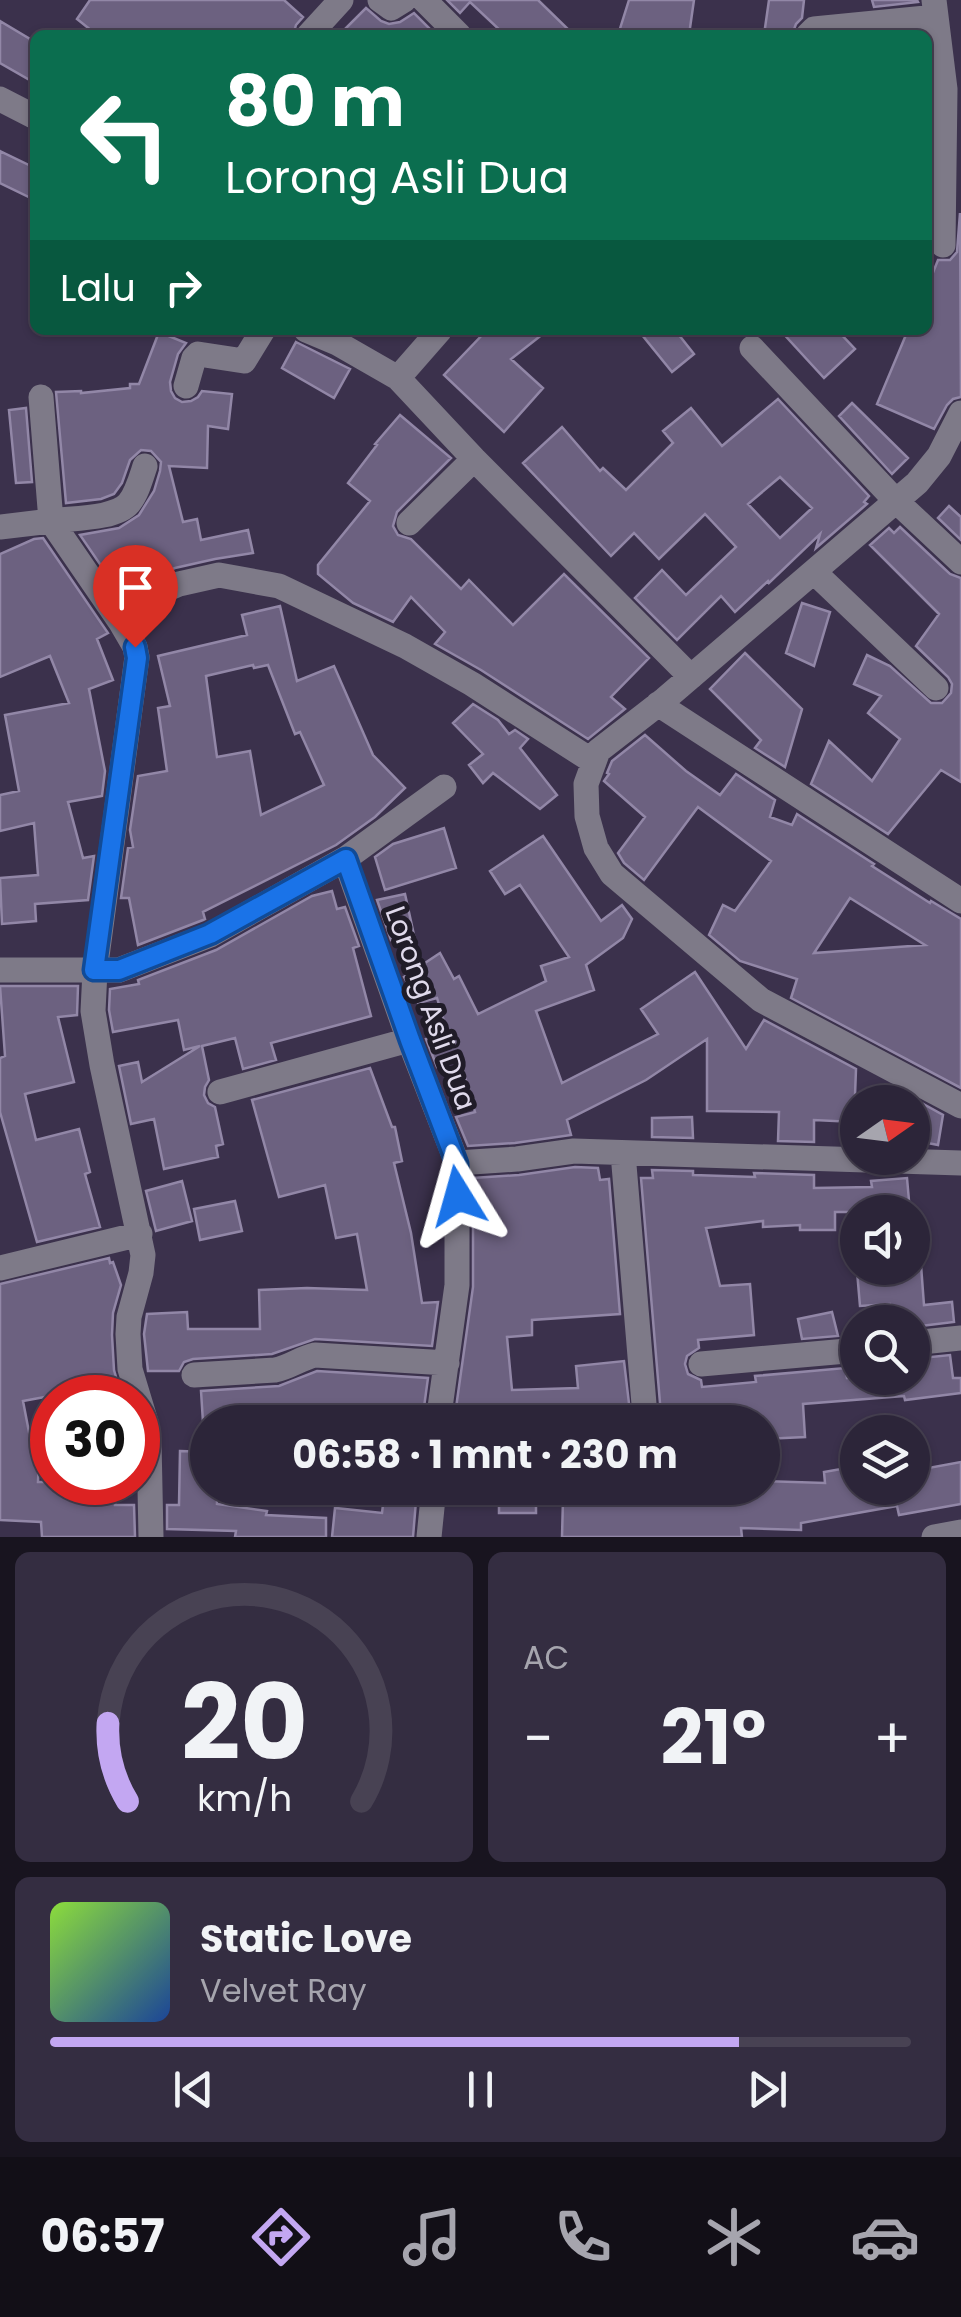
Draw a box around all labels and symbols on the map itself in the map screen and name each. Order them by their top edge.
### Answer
pin [93,545,178,648]
street label: Lorong Asli Dua [376,901,485,1115]
north arrow [840,1085,930,1175]
position arrow [406,1144,510,1248]
speed limit sign: 30 [30,1375,160,1505]

